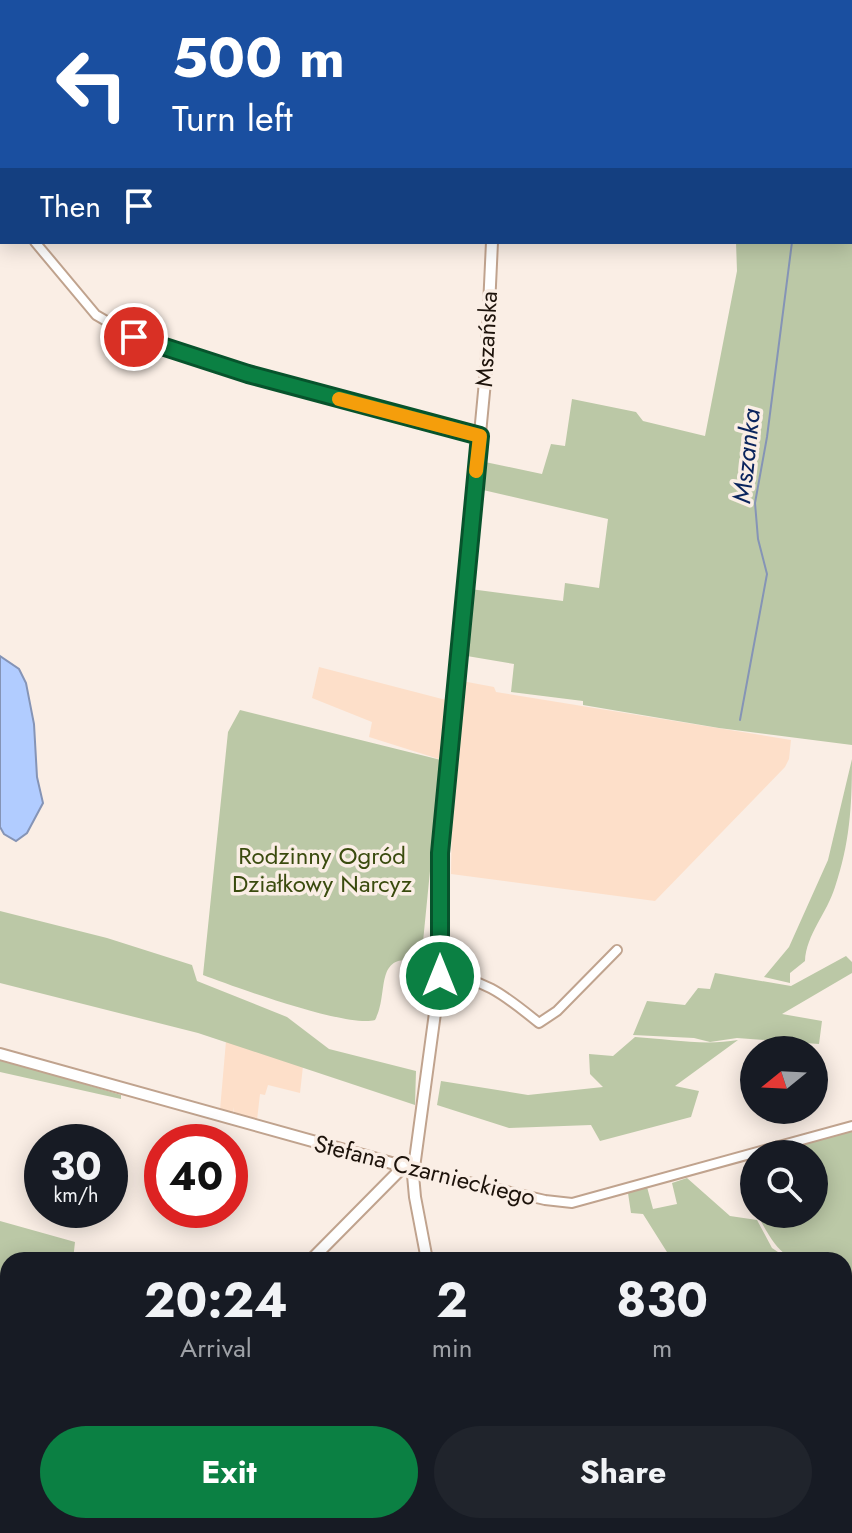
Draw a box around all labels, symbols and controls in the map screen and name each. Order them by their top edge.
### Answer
text: 500 m [172,17,345,98]
icon: left [40,32,144,136]
text: Turn left [172,92,293,144]
icon: arrive [117,184,161,228]
text: Then [40,185,101,228]
street label: Mszańska [466,290,506,388]
pin [100,303,168,371]
icon: arrive [112,315,156,359]
water label: Mszanka [722,406,770,505]
park label: Rodzinny Ogród Działkowy Narcyz [232,838,412,901]
position arrow [398,934,482,1018]
north arrow [740,1036,828,1124]
map controls [740,1036,828,1228]
speed limit sign: 40 [144,1124,248,1228]
street label: Stefana Czarnieckiego [311,1126,539,1214]
text: 30 [50,1137,102,1195]
button: search [740,1140,828,1228]
text: km/h [53,1181,99,1210]
text: 20:24 [144,1266,288,1335]
text: 2 [436,1266,468,1335]
text: 830 [616,1266,708,1335]
text: Arrival [180,1329,252,1367]
text: min [432,1329,472,1367]
text: m [652,1329,672,1367]
button: Exit [40,1426,418,1518]
button: Share [434,1426,812,1518]

